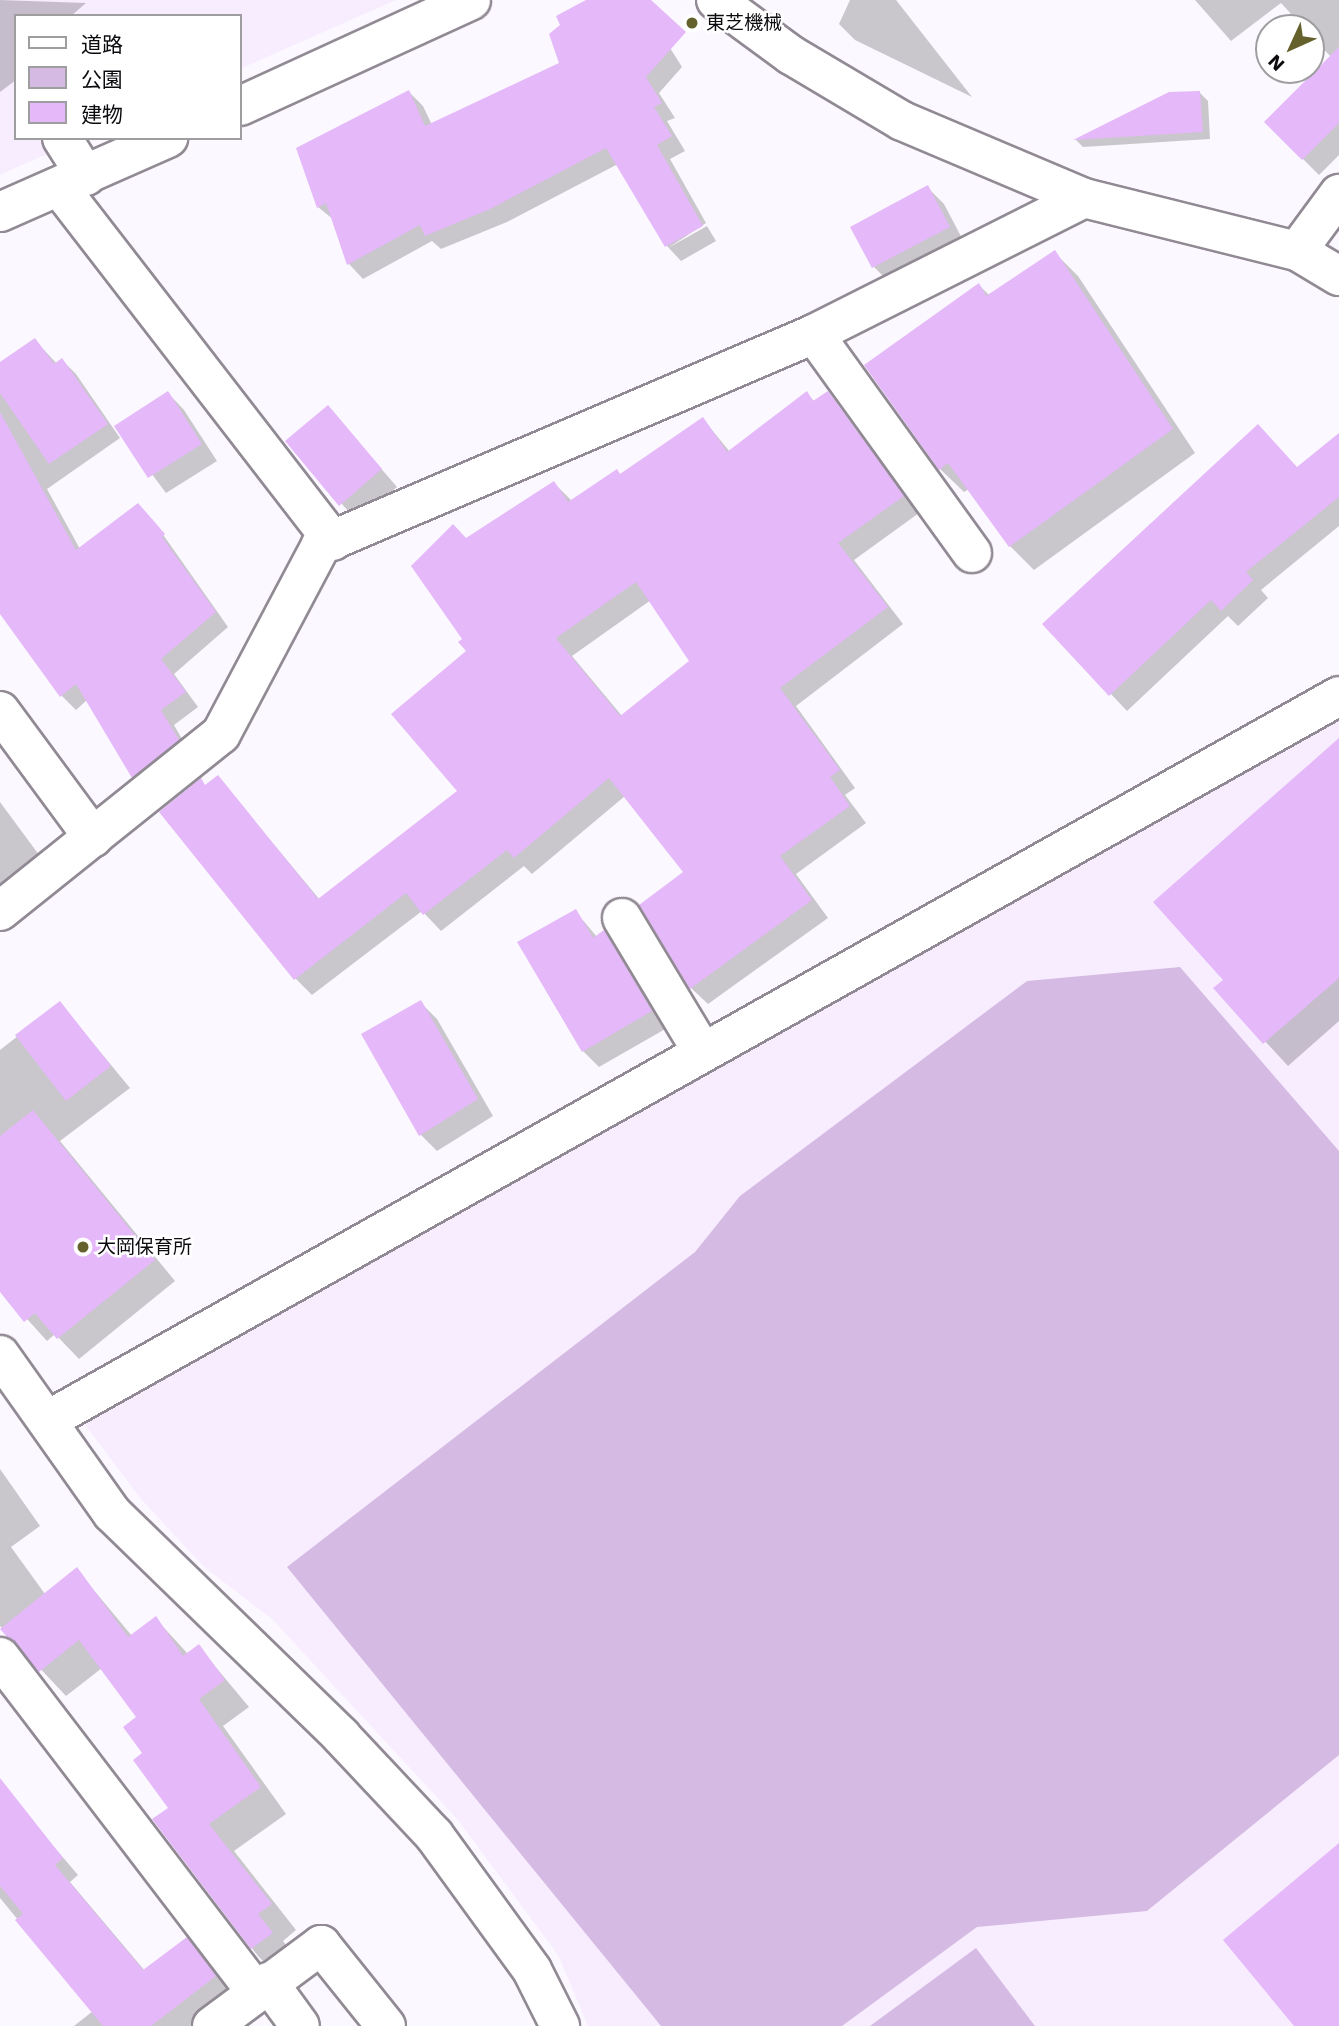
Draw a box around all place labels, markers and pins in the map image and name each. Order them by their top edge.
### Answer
place label: 東芝機械 [706,12,782,34]
marker: 東芝機械 [684,15,700,31]
place label: 大岡保育所 [97,1236,192,1258]
marker: 大岡保育所 [75,1239,91,1255]

